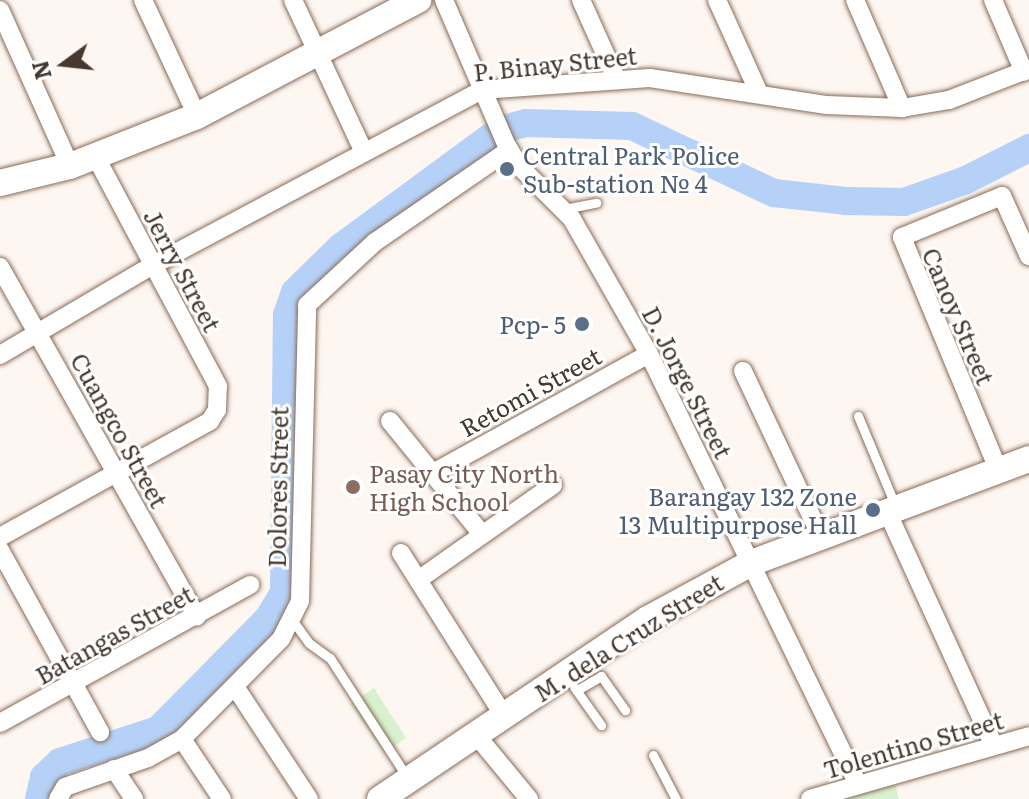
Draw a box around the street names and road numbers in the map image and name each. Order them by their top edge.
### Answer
street label: P. Binay Street [472,40,638,86]
street label: Jerry Street [139,204,227,336]
street label: Canoy Street [917,243,1001,389]
street label: D. Jorge Street [637,301,739,463]
street label: Retomi Street [454,340,606,442]
street label: Cuangco Street [66,348,174,512]
street label: Dolores Street [261,406,293,568]
street label: M. dela Cruz Street [528,567,728,707]
street label: Batangas Street [30,579,198,689]
street label: Tolentino Street [820,705,1006,783]

